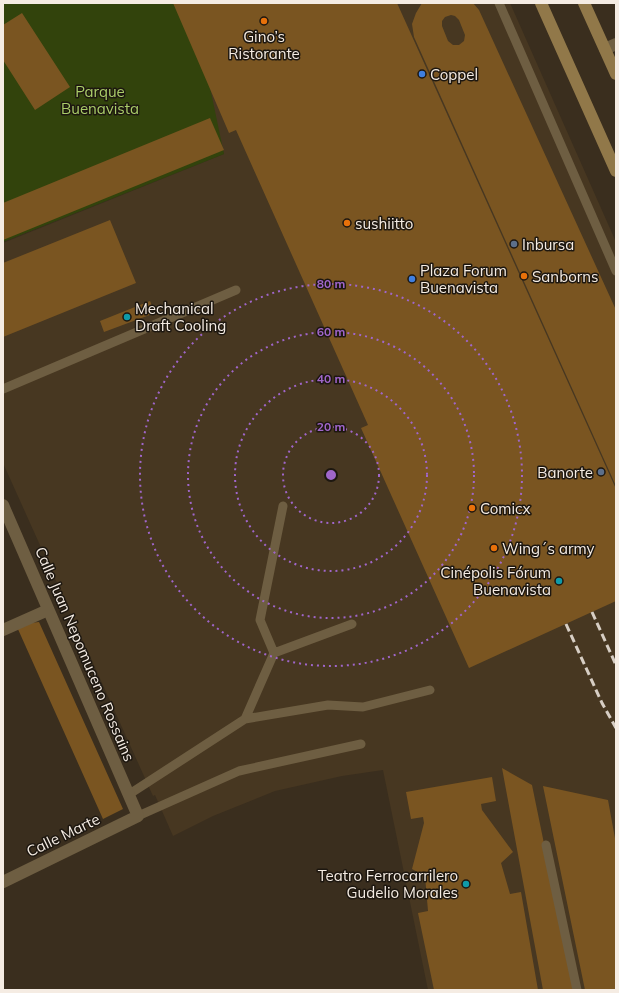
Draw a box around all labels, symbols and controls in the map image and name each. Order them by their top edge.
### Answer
marker: Gino’s Ristorante [259,16,269,26]
place label: Gino’s Ristorante [228,27,300,63]
place label: Coppel [430,65,478,84]
marker: Coppel [417,69,427,79]
park label: Parque Buenavista [61,82,139,118]
place label: sushiitto [355,214,413,233]
marker: sushiitto [342,218,352,228]
place label: Inbursa [522,235,574,254]
marker: Inbursa [509,239,519,249]
place label: Plaza Forum Buenavista [420,261,507,297]
place label: Sanborns [532,267,598,286]
marker: Sanborns [519,271,529,281]
marker: Plaza Forum Buenavista [407,274,417,284]
text: 80 m [317,276,345,291]
place label: Mechanical Draft Cooling [135,299,226,335]
marker: Mechanical Draft Cooling [122,312,132,322]
text: 60 m [317,324,345,339]
text: 40 m [317,371,345,386]
text: 20 m [317,419,345,434]
place label: Banorte [537,463,593,482]
marker: Banorte [596,467,606,477]
centre of rings [324,468,338,482]
place label: Comicx [480,499,531,518]
marker: Comicx [467,503,477,513]
place label: Wing´s army [502,539,594,558]
marker: Wing´s army [489,543,499,553]
street label: Calle Juan Nepomuceno Rossains [31,544,139,764]
place label: Cinépolis Fórum Buenavista [440,563,551,599]
marker: Cinépolis Fórum Buenavista [554,576,564,586]
street label: Calle Marte [23,809,103,861]
place label: Teatro Ferrocarrilero Gudelio Morales [318,866,458,902]
marker: Teatro Ferrocarrilero Gudelio Morales [461,879,471,889]

